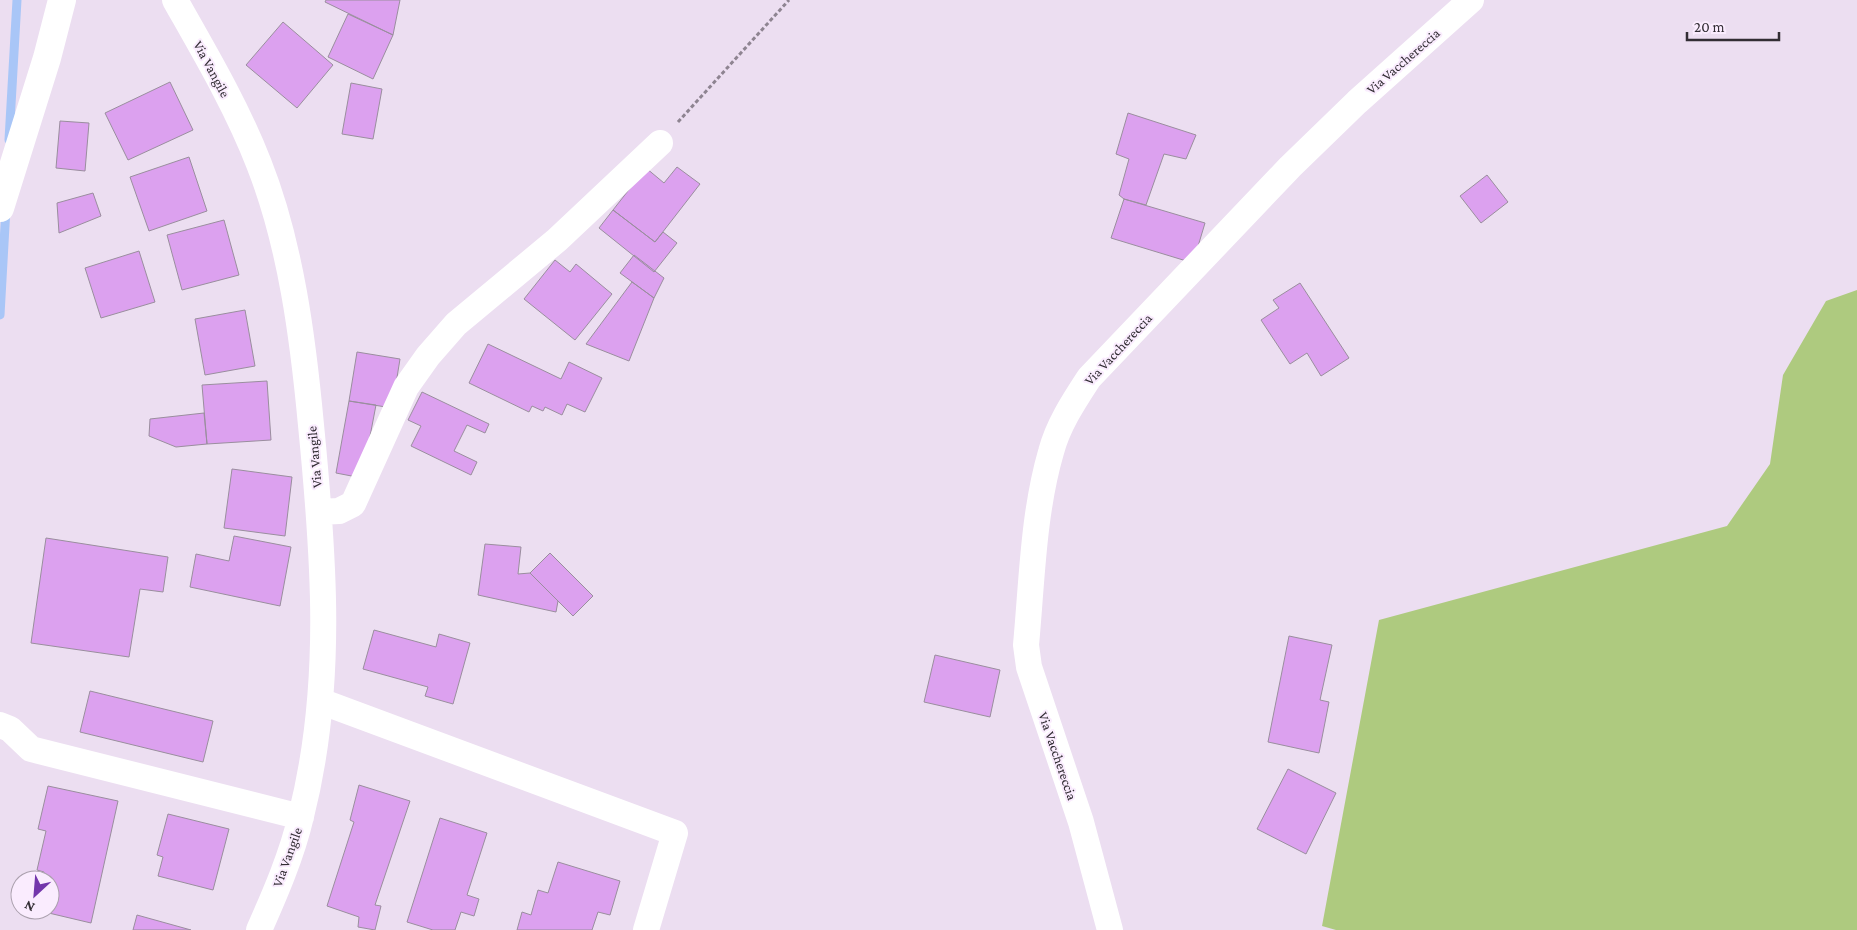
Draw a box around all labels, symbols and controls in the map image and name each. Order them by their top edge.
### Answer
scale bar [1687,10,1780,42]
text: 20 m [1694,19,1725,35]
street label: Via Vacchereccia [1363,24,1443,97]
street label: Via Vangile [190,38,234,100]
street label: Via Vacchereccia [1081,310,1156,388]
street label: Via Vangile [303,425,325,489]
street label: Via Vacchereccia [1035,710,1081,803]
street label: Via Vangile [269,825,305,889]
north arrow [10,870,60,920]
text: N [21,897,37,916]

